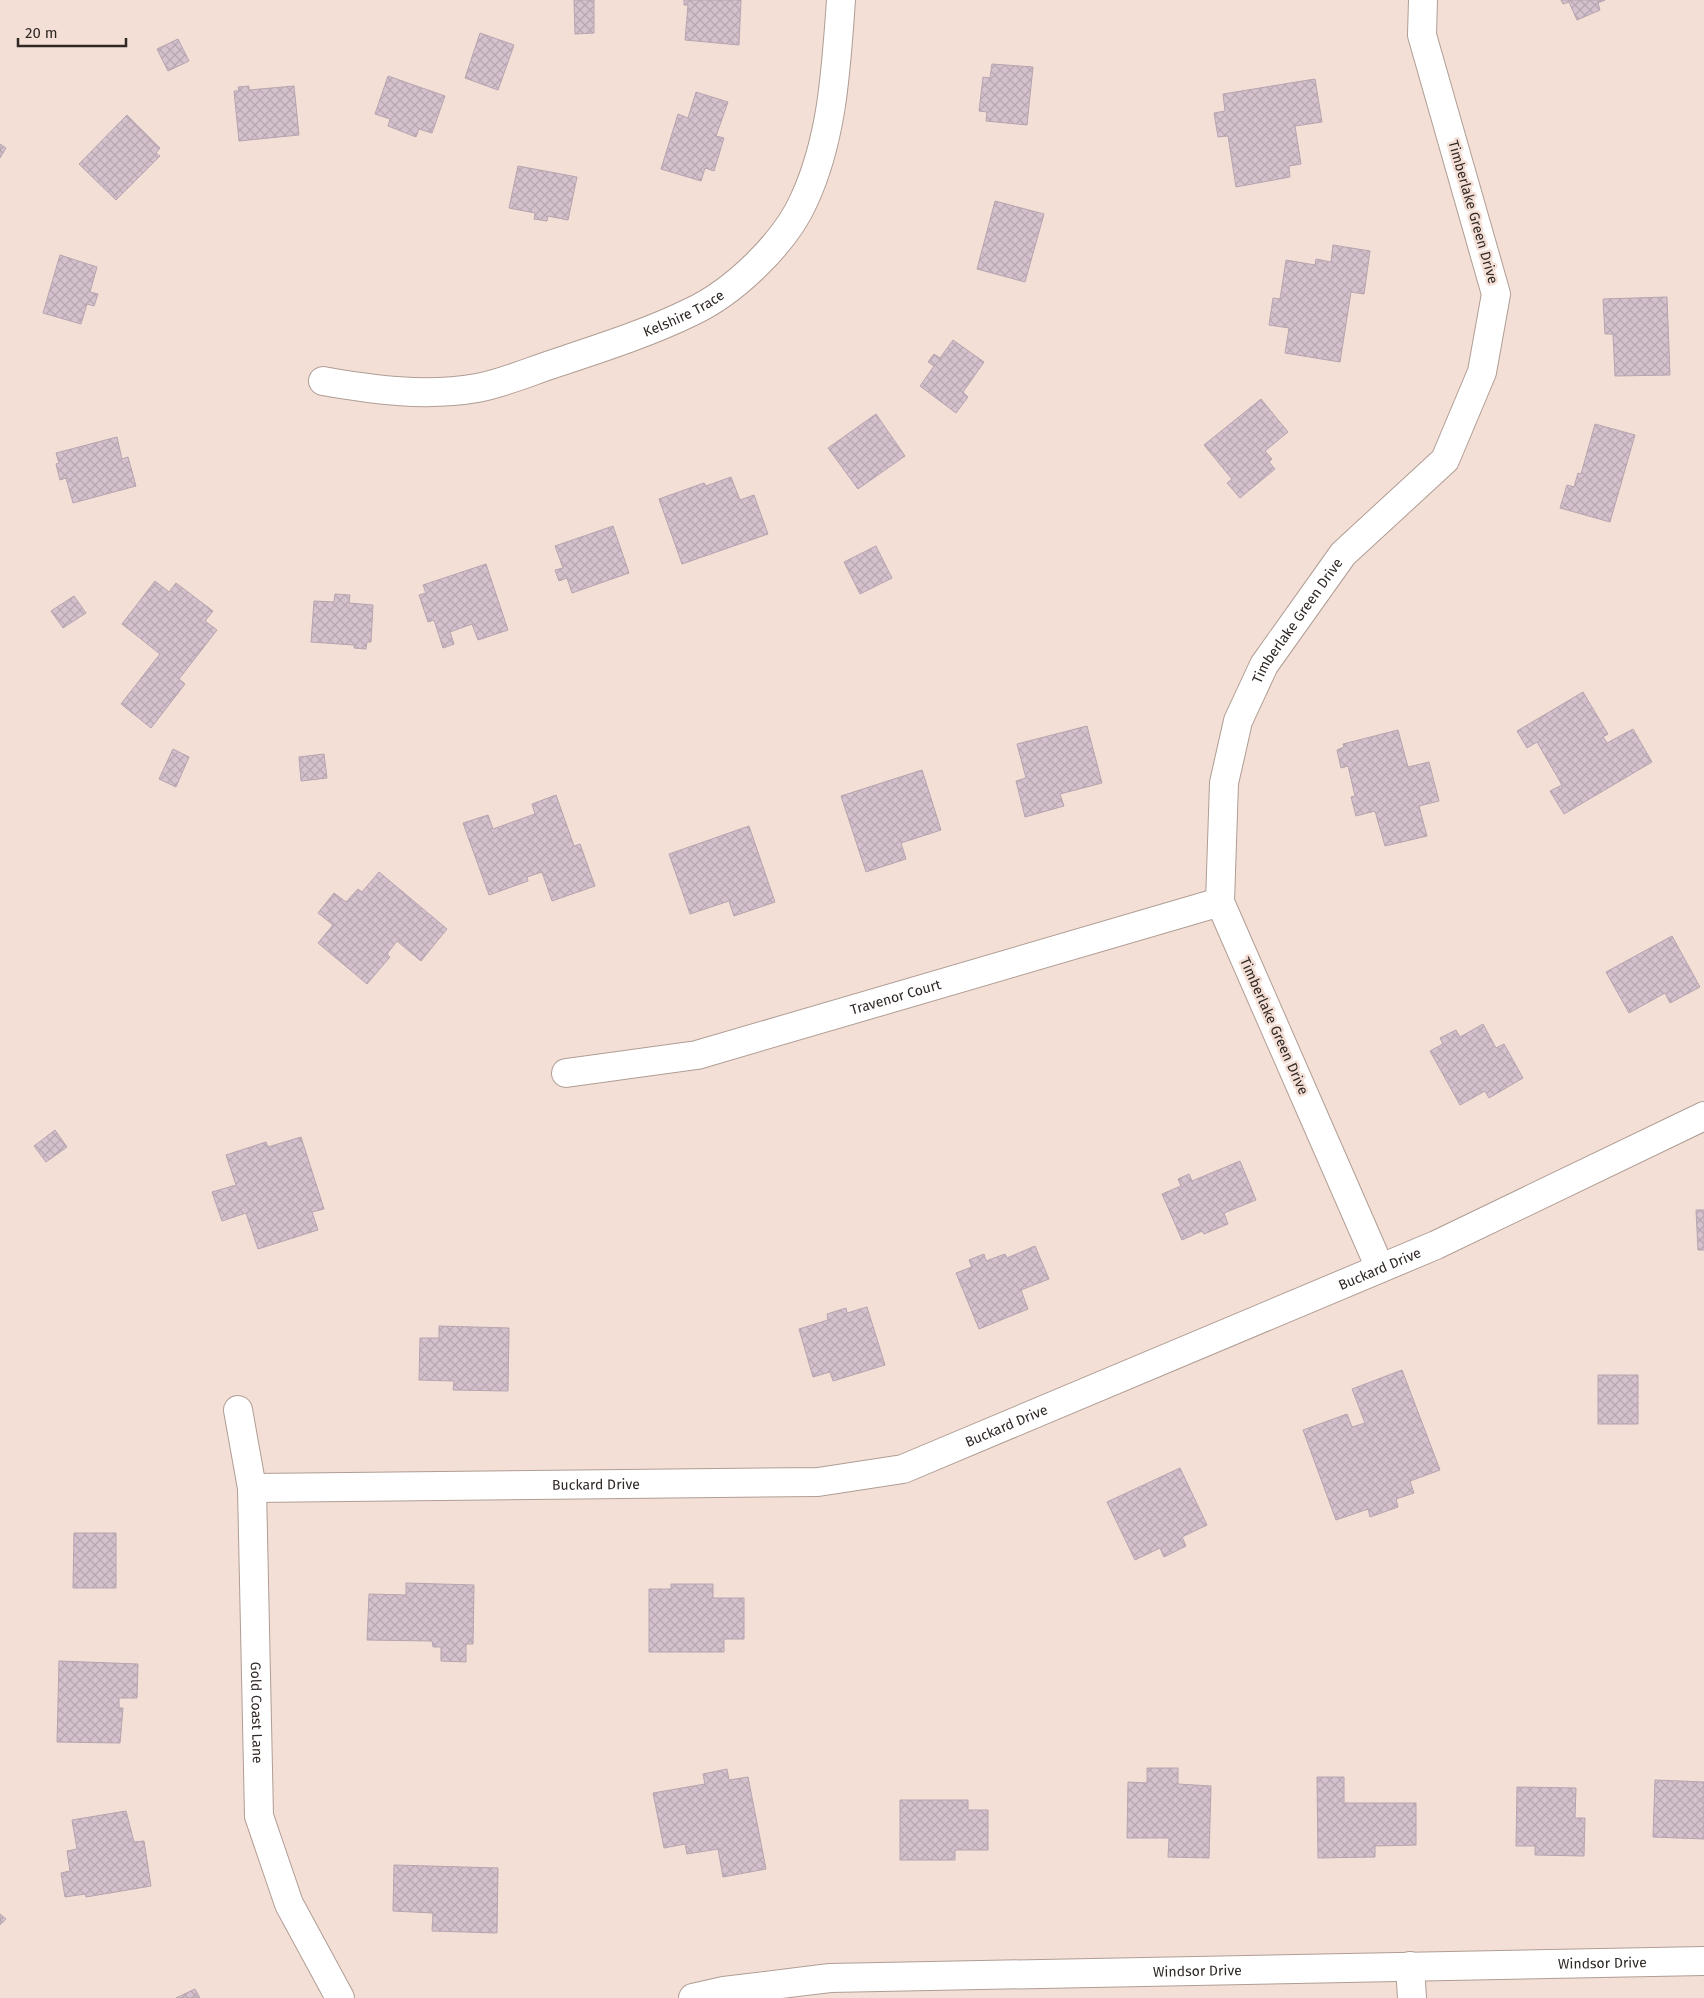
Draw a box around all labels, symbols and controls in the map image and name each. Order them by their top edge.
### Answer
scale bar [18,15,125,47]
text: 20 m [25,24,58,42]
street label: Timberlake Green Drive [1444,138,1502,286]
street label: Kelshire Trace [641,286,727,340]
street label: Timberlake Green Drive [1248,555,1346,686]
street label: Timberlake Green Drive [1236,955,1312,1097]
street label: Travenor Court [848,975,944,1018]
street label: Buckard Drive [1336,1244,1423,1294]
street label: Buckard Drive [962,1401,1050,1450]
street label: Buckard Drive [552,1475,640,1493]
street label: Gold Coast Lane [247,1662,266,1764]
street label: Windsor Drive [1558,1954,1647,1972]
street label: Windsor Drive [1153,1961,1242,1980]

